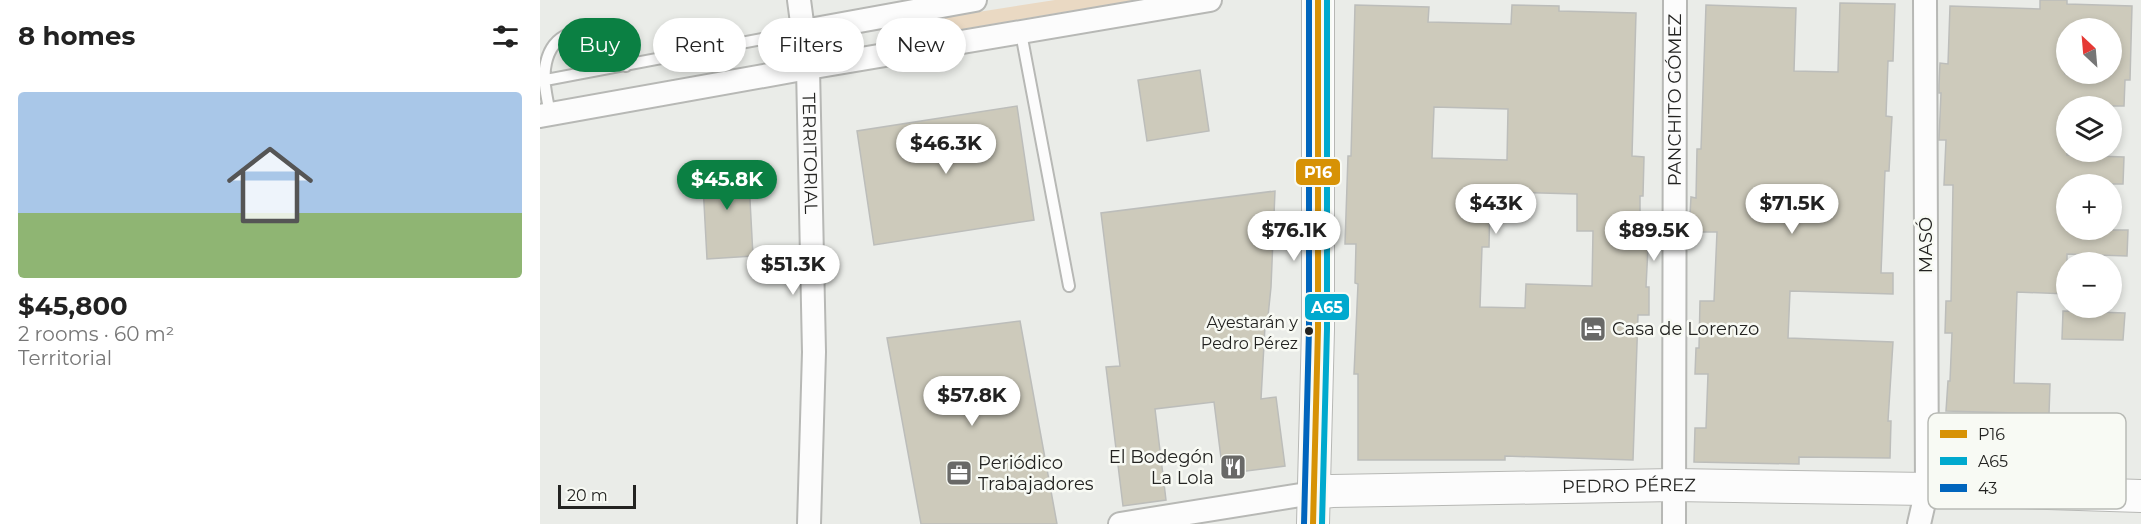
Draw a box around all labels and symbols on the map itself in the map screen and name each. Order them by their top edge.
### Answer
street label: PANCHITO GÓMEZ [1664,13,1686,186]
north arrow [2056,18,2122,84]
street label: TERRITORIAL [798,93,822,215]
pin: $46.3K [897,124,995,175]
line badge: P16 [1295,158,1341,186]
pin: $45.8K [678,160,776,211]
text: P16 [1304,163,1332,182]
pin: $43K [1460,184,1532,235]
pin: $71.5K [1743,184,1841,235]
pin: $76.1K [1245,211,1343,262]
pin: $89.5K [1605,211,1703,262]
street label: MASÓ [1915,217,1937,273]
pin: $51.3K [744,245,842,296]
line badge: A65 [1304,293,1350,321]
text: A65 [1310,298,1343,317]
place label: Ayestarán y Pedro Pérez [1201,313,1298,353]
hotel icon: Casa de Lorenzo [1578,314,1608,344]
place label: Casa de Lorenzo [1612,318,1759,340]
marker: Ayestarán y Pedro Pérez [1303,325,1315,337]
pin: $57.8K [923,376,1021,427]
legend [1928,413,2126,509]
text: P16 [1978,425,2005,444]
place label: El Bodegón La Lola [1109,446,1214,489]
place label: Periódico Trabajadores [978,452,1094,495]
restaurant icon: El Bodegón La Lola [1218,452,1248,482]
text: A65 [1978,452,2008,471]
office icon: Periódico Trabajadores [944,458,974,488]
street label: PEDRO PÉREZ [1562,474,1696,498]
text: 43 [1978,479,1997,498]
scale bar [558,482,636,510]

